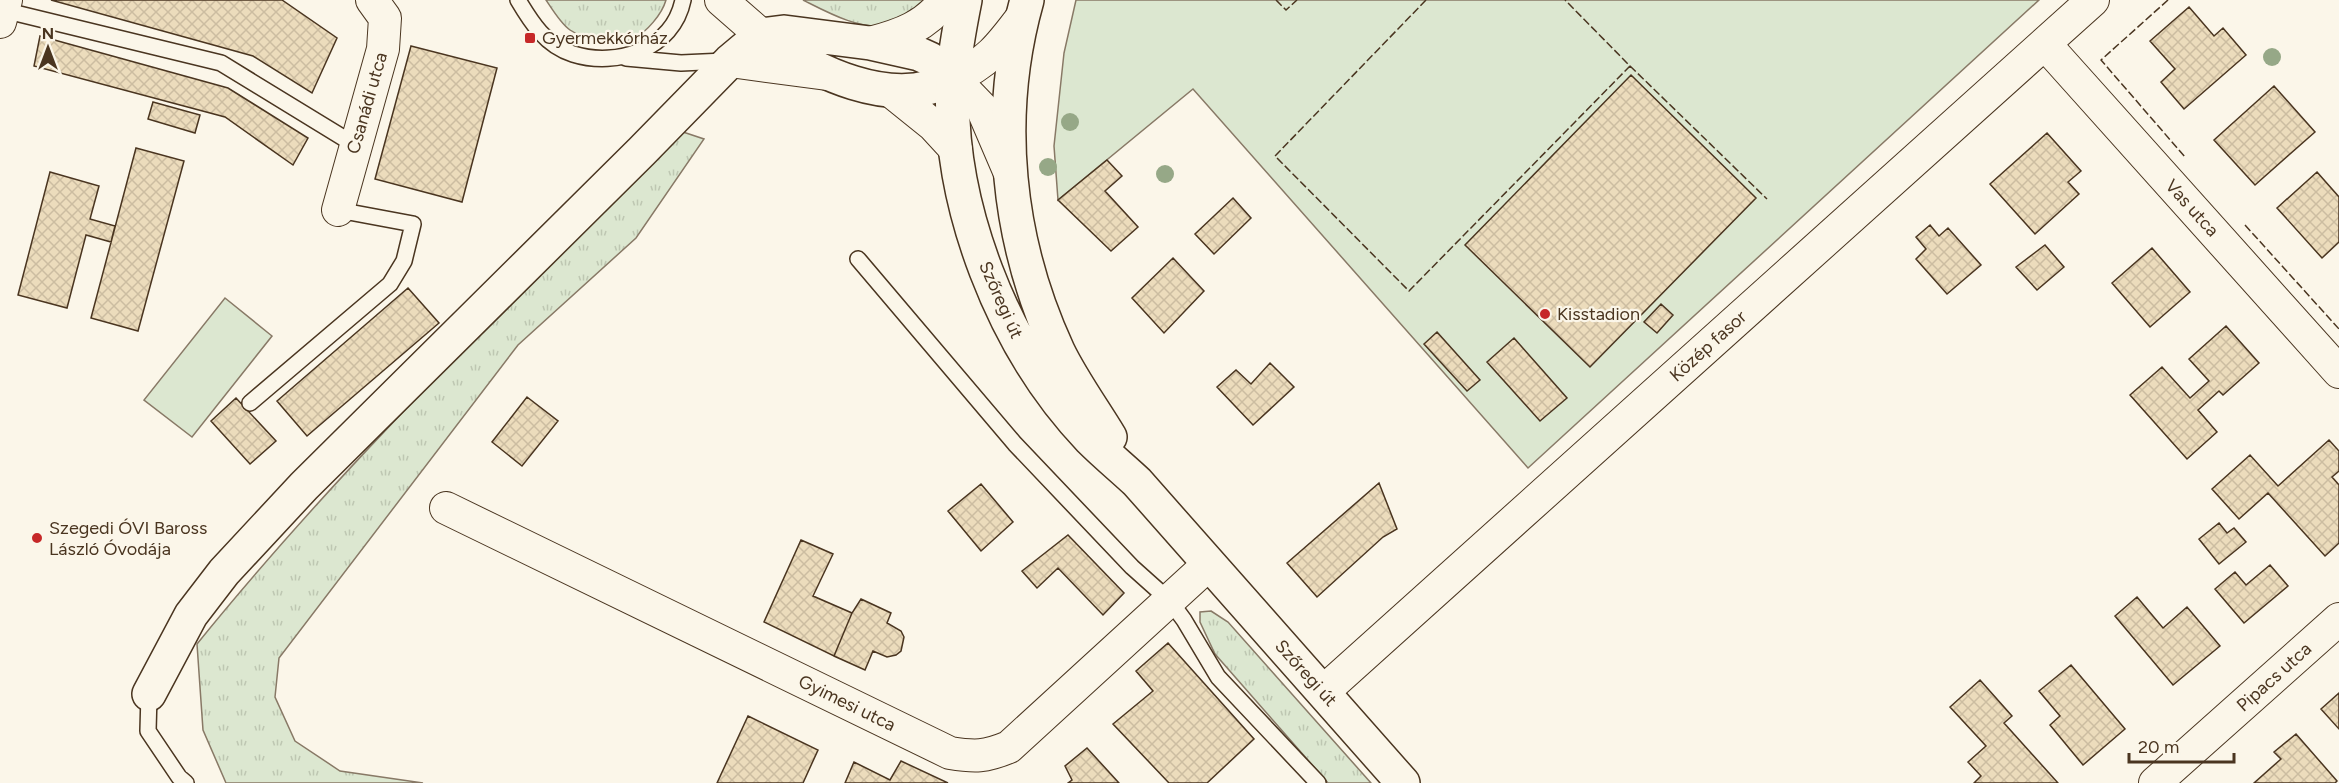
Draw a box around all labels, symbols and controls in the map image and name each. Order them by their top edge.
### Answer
north arrow [18,18,78,78]
text: N [42,24,54,43]
place label: Gyermekkórház [542,27,668,49]
marker: Gyermekkórház [523,31,537,45]
street label: Csanádi utca [342,50,392,156]
street label: Vas utca [2161,175,2223,241]
street label: Szőregi út [974,258,1028,342]
place label: Kisstadion [1557,303,1640,325]
street label: Közép fasor [1665,306,1751,386]
marker: Kisstadion [1538,307,1552,321]
place label: Szegedi ÓVI Baross László Óvodája [49,517,207,560]
marker: Szegedi ÓVI Baross László Óvodája [30,531,44,545]
street label: Szőregi út [1270,635,1342,711]
street label: Pipacs utca [2232,638,2316,716]
street label: Gyimesi utca [795,670,899,736]
scale bar [2129,726,2234,764]
text: 20 m [2138,736,2179,758]

